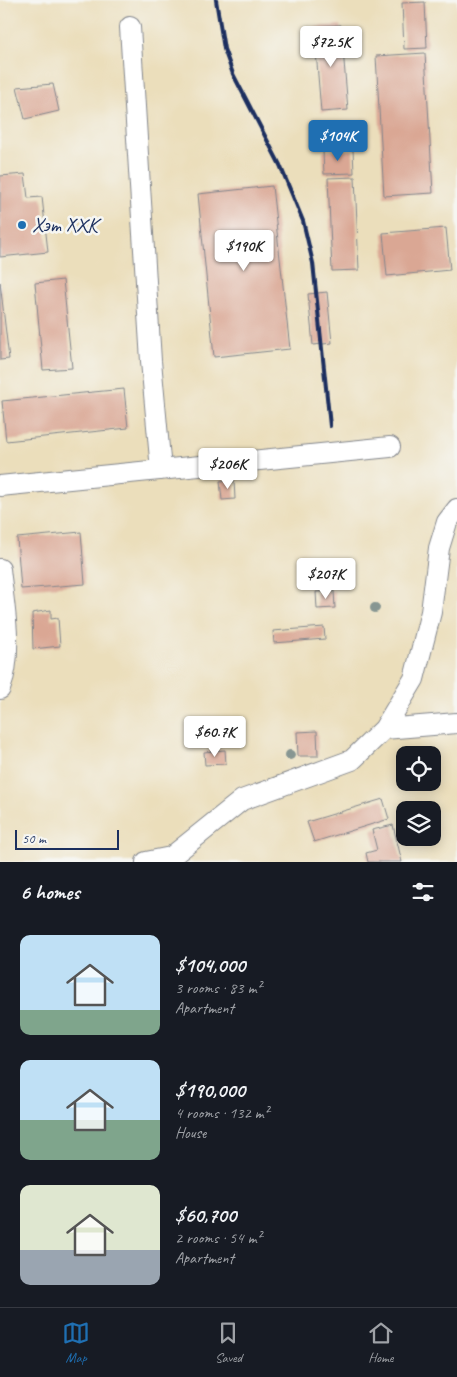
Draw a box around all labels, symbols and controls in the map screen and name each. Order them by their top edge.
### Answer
pin: $72.5K [290,26,372,68]
text: $72.5K [311,32,351,52]
pin: $104K [303,120,373,162]
text: $104K [320,126,356,146]
place label: Хэт ХХК [32,212,102,238]
marker: Хэт ХХК [16,219,28,231]
pin: $190K [209,230,279,272]
text: $190K [226,236,262,256]
pin: $206K [193,448,263,490]
text: $206K [209,454,247,474]
pin: $207K [291,558,361,600]
text: $207K [308,564,344,584]
pin: $60.7K [174,716,256,758]
text: $60.7K [195,722,235,742]
map controls [396,746,441,846]
button: locate [396,746,441,791]
button: layers [396,801,441,846]
scale bar [15,827,119,850]
text: 50 m [22,830,46,847]
icon: filters [409,878,437,906]
text: 6 homes [20,879,80,905]
text: $104,000 [175,952,245,978]
icon: home [60,955,120,1015]
text: 3 rooms · 83 m² [175,978,261,998]
text: Apartment [175,998,234,1018]
text: $190,000 [175,1077,245,1103]
icon: home [60,1080,120,1140]
text: 4 rooms · 132 m² [175,1103,269,1123]
text: House [175,1123,206,1143]
text: $60,700 [175,1202,236,1228]
icon: home [60,1205,120,1265]
text: 2 rooms · 54 m² [175,1228,261,1248]
text: Apartment [175,1248,234,1268]
tab: Map [62,1319,90,1366]
tab: Saved [214,1319,242,1366]
tab: Home [367,1319,395,1366]

